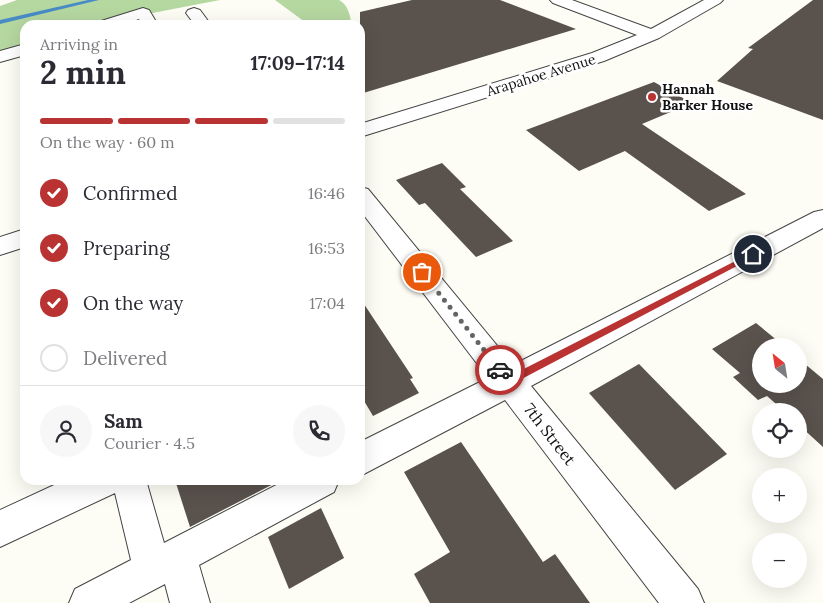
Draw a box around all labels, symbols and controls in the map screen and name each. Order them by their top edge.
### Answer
text: Arriving in [40,34,118,54]
street label: Arapahoe Avenue [483,50,598,100]
text: 17:09–17:14 [250,51,345,75]
text: 2 min [40,52,126,93]
place label: Hannah Barker House [662,80,753,114]
marker: Hannah Barker House [646,91,658,103]
text: On the way · 60 m [40,132,175,152]
icon: check [40,179,68,207]
text: Confirmed [83,181,178,205]
text: 16:46 [308,183,345,203]
pin [732,233,774,275]
icon: check [40,234,68,262]
text: Preparing [83,236,170,260]
text: 16:53 [308,238,345,258]
icon: home [739,240,767,268]
pin [401,251,443,293]
icon: bag [408,258,436,286]
icon: check [40,289,68,317]
text: On the way [83,291,183,315]
text: 17:04 [309,293,345,313]
north arrow [752,338,808,392]
map controls [752,338,807,588]
courier [475,345,525,395]
text: Delivered [83,346,167,370]
icon: car [486,356,514,384]
street label: 7th Street [520,399,581,469]
button: locate [752,403,807,458]
button: person [40,405,92,457]
button: phone [293,405,345,457]
text: Sam [104,409,143,433]
text: Courier · 4.5 [104,433,195,453]
button: + [752,468,807,523]
button: − [752,533,807,588]

